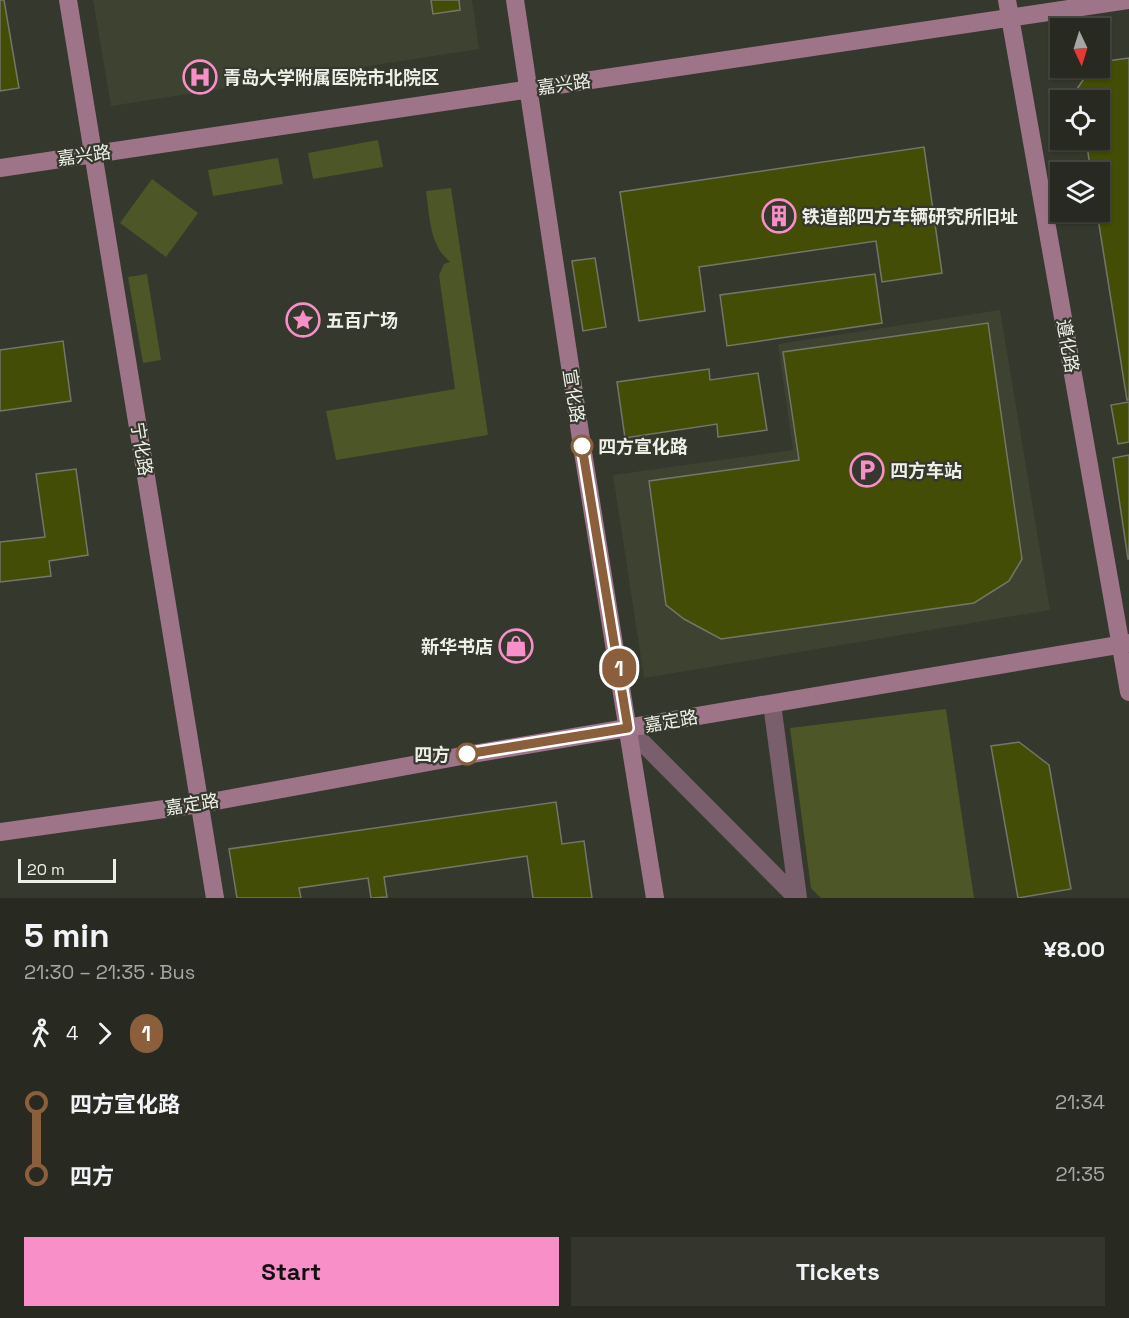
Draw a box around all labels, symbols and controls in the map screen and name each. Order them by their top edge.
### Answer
north arrow [1050,18,1110,78]
map controls [1050,18,1110,222]
hospital icon: 青岛大学附属医院市北院区 [182,59,218,95]
place label: 青岛大学附属医院市北院区 [223,66,439,89]
street label: 嘉兴路 [536,69,592,99]
button: locate [1050,90,1110,150]
street label: 嘉兴路 [56,140,112,170]
button: layers [1050,162,1110,222]
building icon: 铁道部四方车辆研究所旧址 [761,198,797,234]
place label: 铁道部四方车辆研究所旧址 [802,205,1018,228]
place icon: 五百广场 [285,302,321,338]
place label: 五百广场 [326,309,398,332]
street label: 遵化路 [1052,317,1084,375]
street label: 宣化路 [558,368,590,424]
street label: 宁化路 [126,421,158,477]
marker: 四方宣化路 [571,435,593,457]
place label: 四方宣化路 [598,435,688,458]
parking icon: 四方车站 [849,452,885,488]
place label: 四方车站 [890,459,962,482]
shop icon: 新华书店 [498,628,534,664]
place label: 新华书店 [421,635,493,658]
line badge: 1 [600,648,638,688]
text: 1 [614,655,624,682]
street label: 嘉定路 [642,705,700,737]
place label: 四方 [414,743,450,766]
marker: 四方 [456,743,478,765]
street label: 嘉定路 [164,788,220,820]
scale bar [18,856,116,884]
text: 20 m [27,859,65,880]
text: 5 min [24,915,109,957]
text: ¥8.00 [1043,935,1105,963]
text: 21:30 – 21:35 · Bus [24,959,195,985]
icon: walk [24,1017,57,1050]
icon: forward [88,1017,121,1050]
text: 4 [66,1020,79,1046]
text: 1 [142,1020,151,1047]
text: 21:34 [1055,1089,1105,1115]
text: 四方宣化路 [70,1090,180,1118]
text: 21:35 [1055,1161,1105,1187]
text: 四方 [70,1162,114,1190]
button: Start [24,1237,559,1306]
button: Tickets [571,1237,1105,1306]

